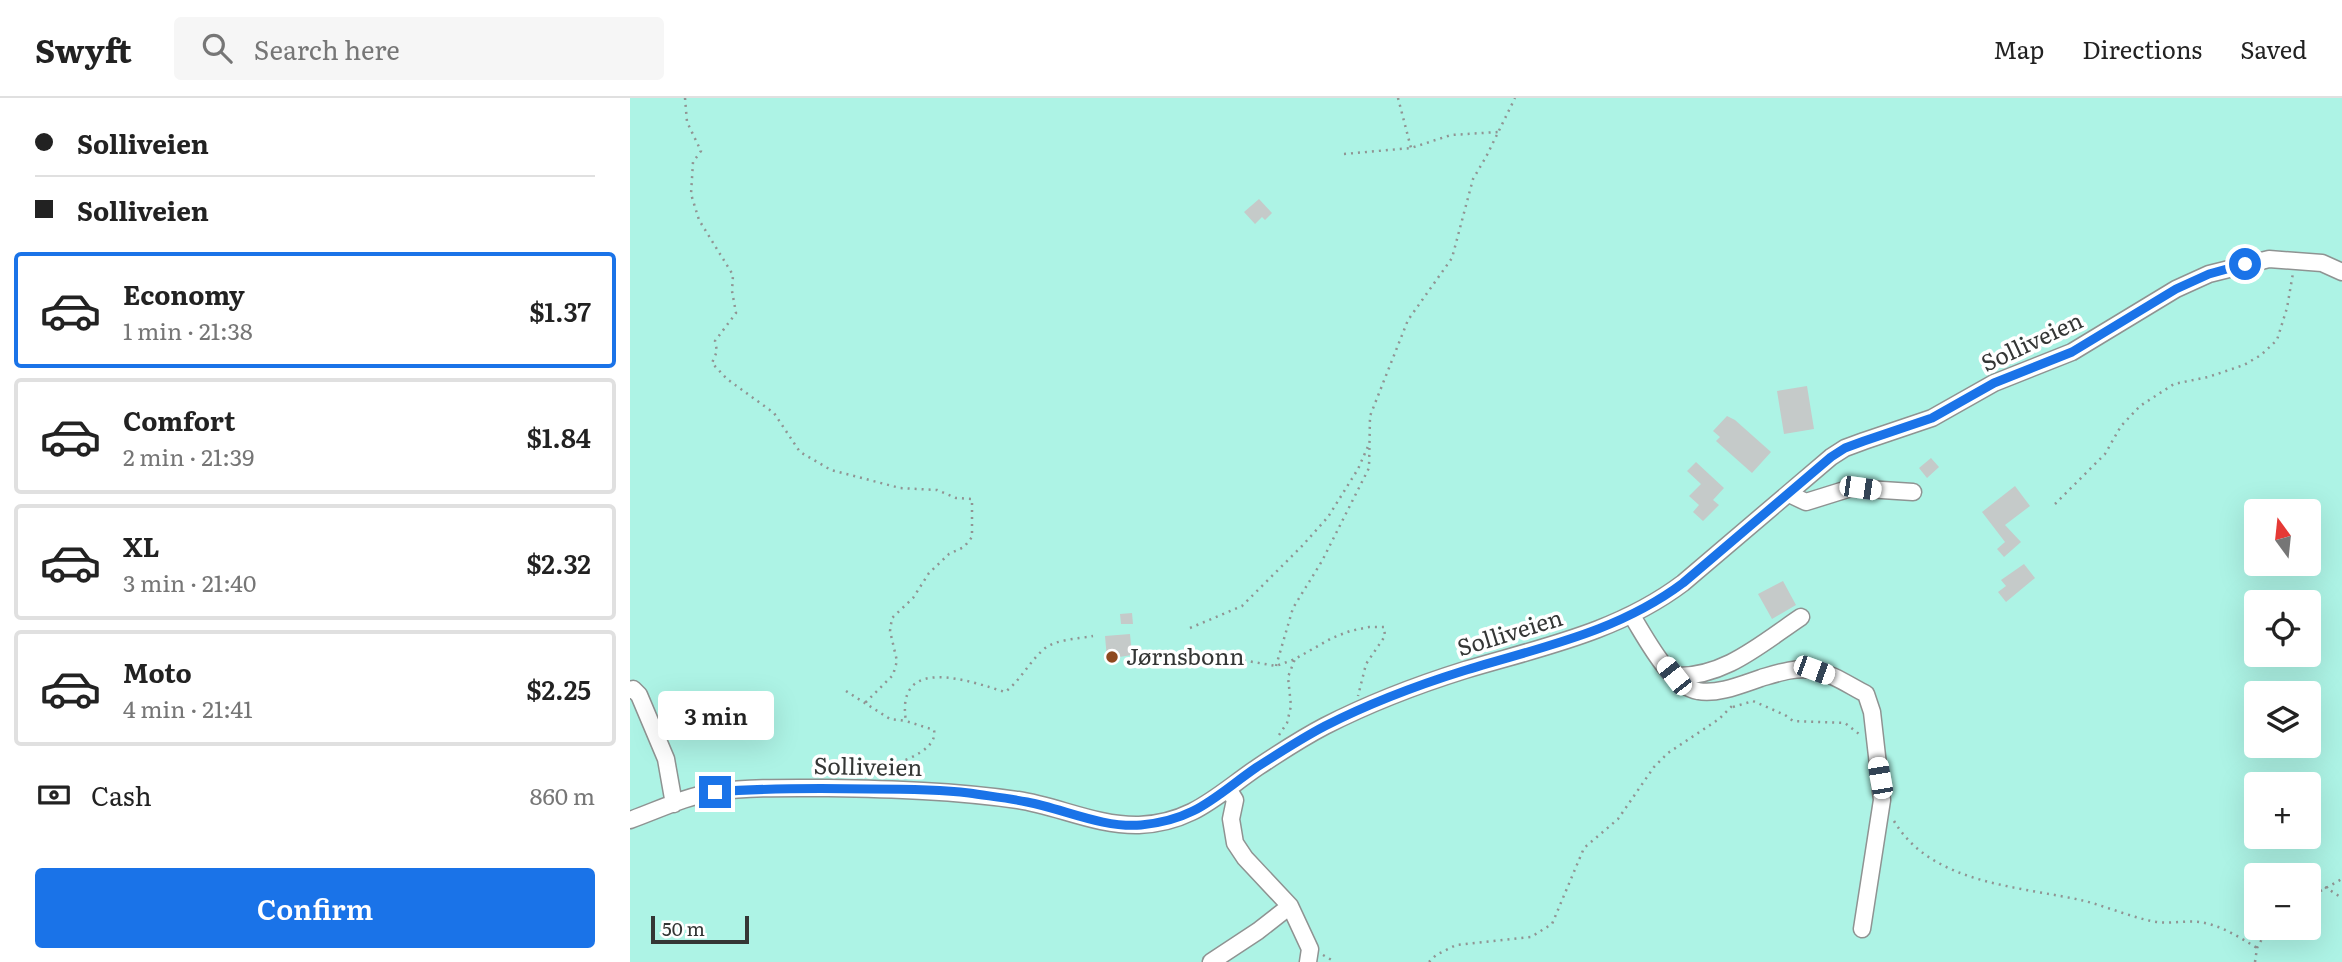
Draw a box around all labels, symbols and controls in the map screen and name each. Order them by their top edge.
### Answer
search box [174,17,664,80]
text: Swyft [35,24,132,73]
icon: search [198,29,236,67]
text: Search here [254,29,400,68]
text: Map [1993,31,2044,66]
text: Directions [2082,31,2202,66]
text: Saved [2240,31,2307,66]
text: Solliveien [77,123,209,162]
text: Solliveien [77,190,209,229]
route start [2229,248,2261,280]
text: Economy [123,274,245,313]
icon: car [39,279,102,342]
text: $1.37 [529,291,591,330]
street label: Solliveien [1975,302,2088,379]
text: 1 min · 21:38 [123,313,253,347]
text: Comfort [123,400,235,439]
icon: car [39,405,102,468]
text: $1.84 [527,417,591,456]
text: 2 min · 21:39 [123,439,254,473]
car [1838,475,1883,501]
north arrow [2244,499,2320,576]
map controls [2244,499,2321,940]
text: XL [123,526,160,565]
icon: car [39,531,102,594]
text: $2.32 [526,543,591,582]
text: 3 min · 21:40 [123,565,256,599]
button: locate [2244,590,2321,667]
street label: Solliveien [1452,599,1566,663]
place label: Jørnsbonn [1126,638,1244,672]
marker: Jørnsbonn [1104,649,1120,665]
text: Moto [123,652,192,691]
car [1653,653,1696,699]
car [1791,653,1838,687]
icon: car [39,657,102,720]
text: $2.25 [526,669,591,708]
button: layers [2244,681,2321,758]
callout: 3 min [657,690,773,740]
text: 4 min · 21:41 [123,691,253,725]
text: 3 min [684,698,748,732]
street label: Solliveien [813,747,923,783]
car [1867,755,1894,801]
button: + [2244,772,2321,849]
text: Cash [91,775,152,814]
icon: cash [35,776,73,814]
route end [699,776,731,808]
text: 860 m [530,778,595,812]
button: − [2244,863,2321,940]
button: Confirm [35,868,595,948]
scale bar [651,913,749,945]
text: 50 m [662,914,705,942]

